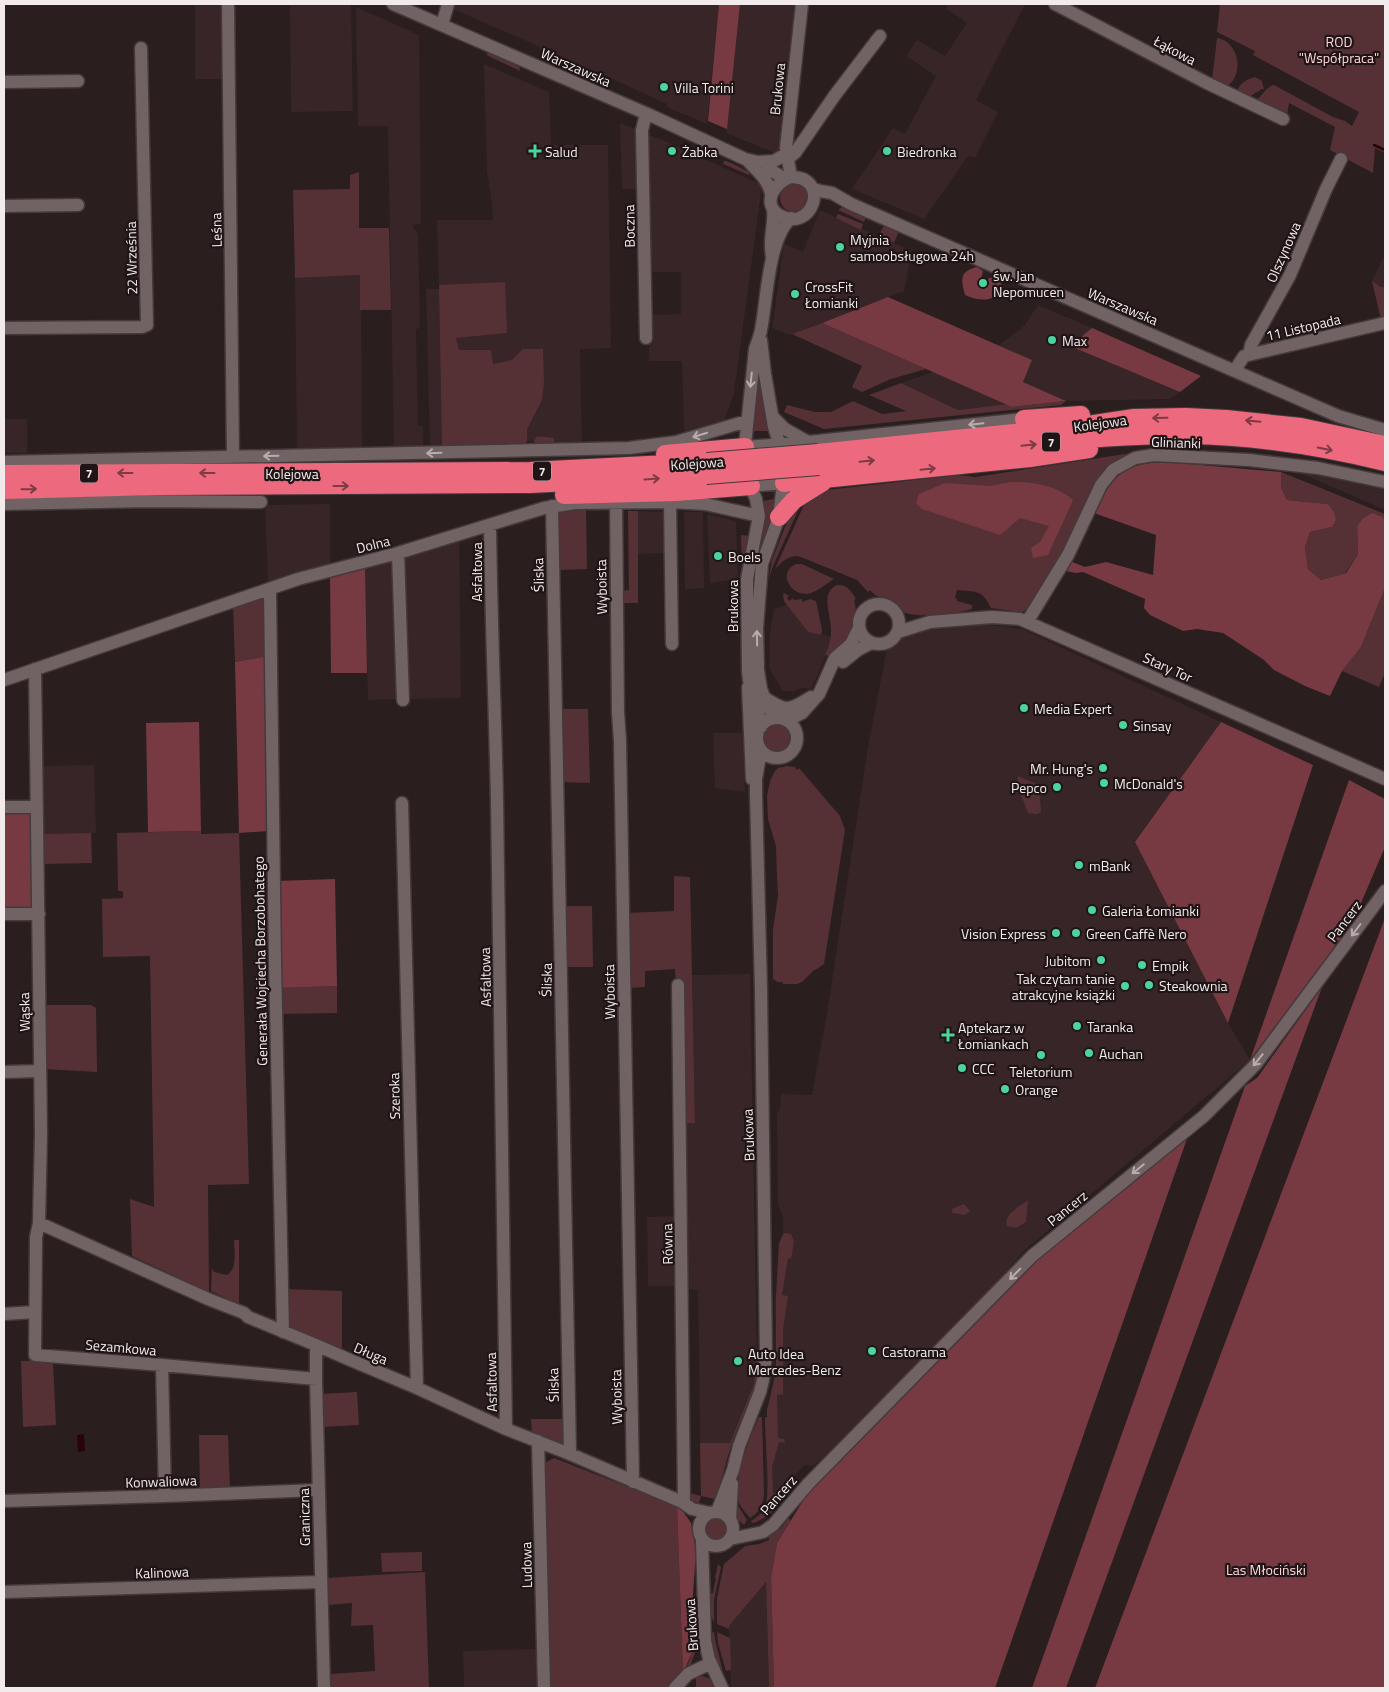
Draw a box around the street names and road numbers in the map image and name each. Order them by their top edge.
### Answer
street label: Łąkowa [1149,30,1200,70]
street label: Warszawska [538,42,614,92]
street label: Brukowa [764,62,790,116]
street label: Boczna [618,204,640,248]
street label: Leśna [205,212,227,248]
street label: Olszynowa [1260,218,1306,286]
street label: 22 Września [120,221,142,295]
street label: Warszawska [1084,282,1162,330]
street label: 11 Listopada [1264,308,1342,346]
street label: Kolejowa [1072,409,1128,437]
street label: Glinianki [1151,431,1201,453]
road number: 7 [1042,432,1060,452]
street label: Kolejowa [670,451,724,475]
road number: 7 [533,462,551,481]
road number: 7 [80,463,98,482]
street label: Kolejowa [265,463,319,484]
street label: Dolna [354,530,392,558]
street label: Asfaltowa [466,542,487,602]
street label: Śliska [527,558,549,592]
street label: Wyboista [590,559,612,615]
street label: Brukowa [722,580,743,632]
street label: Stary Tor [1140,647,1196,687]
street label: Generała Wojciecha Borzobohatego [248,856,272,1066]
street label: Pancerz [1321,896,1367,946]
street label: Asfaltowa [474,947,496,1007]
street label: Śliska [535,963,557,997]
street label: Wyboista [598,964,620,1020]
street label: Wąska [13,992,35,1032]
street label: Szeroka [383,1072,405,1120]
street label: Brukowa [737,1108,759,1162]
street label: Pancerz [1042,1185,1092,1231]
street label: Równa [656,1223,678,1265]
street label: Sezamkowa [85,1333,157,1361]
street label: Długa [351,1336,391,1370]
street label: Asfaltowa [480,1352,502,1412]
street label: Śliska [542,1368,564,1402]
street label: Wyboista [605,1369,627,1425]
street label: Konwaliowa [125,1469,197,1493]
street label: Pancerz [755,1470,801,1520]
street label: Graniczna [293,1488,315,1546]
street label: Ludowa [515,1542,537,1588]
street label: Kalinowa [135,1561,189,1583]
street label: Brukowa [679,1598,703,1652]

